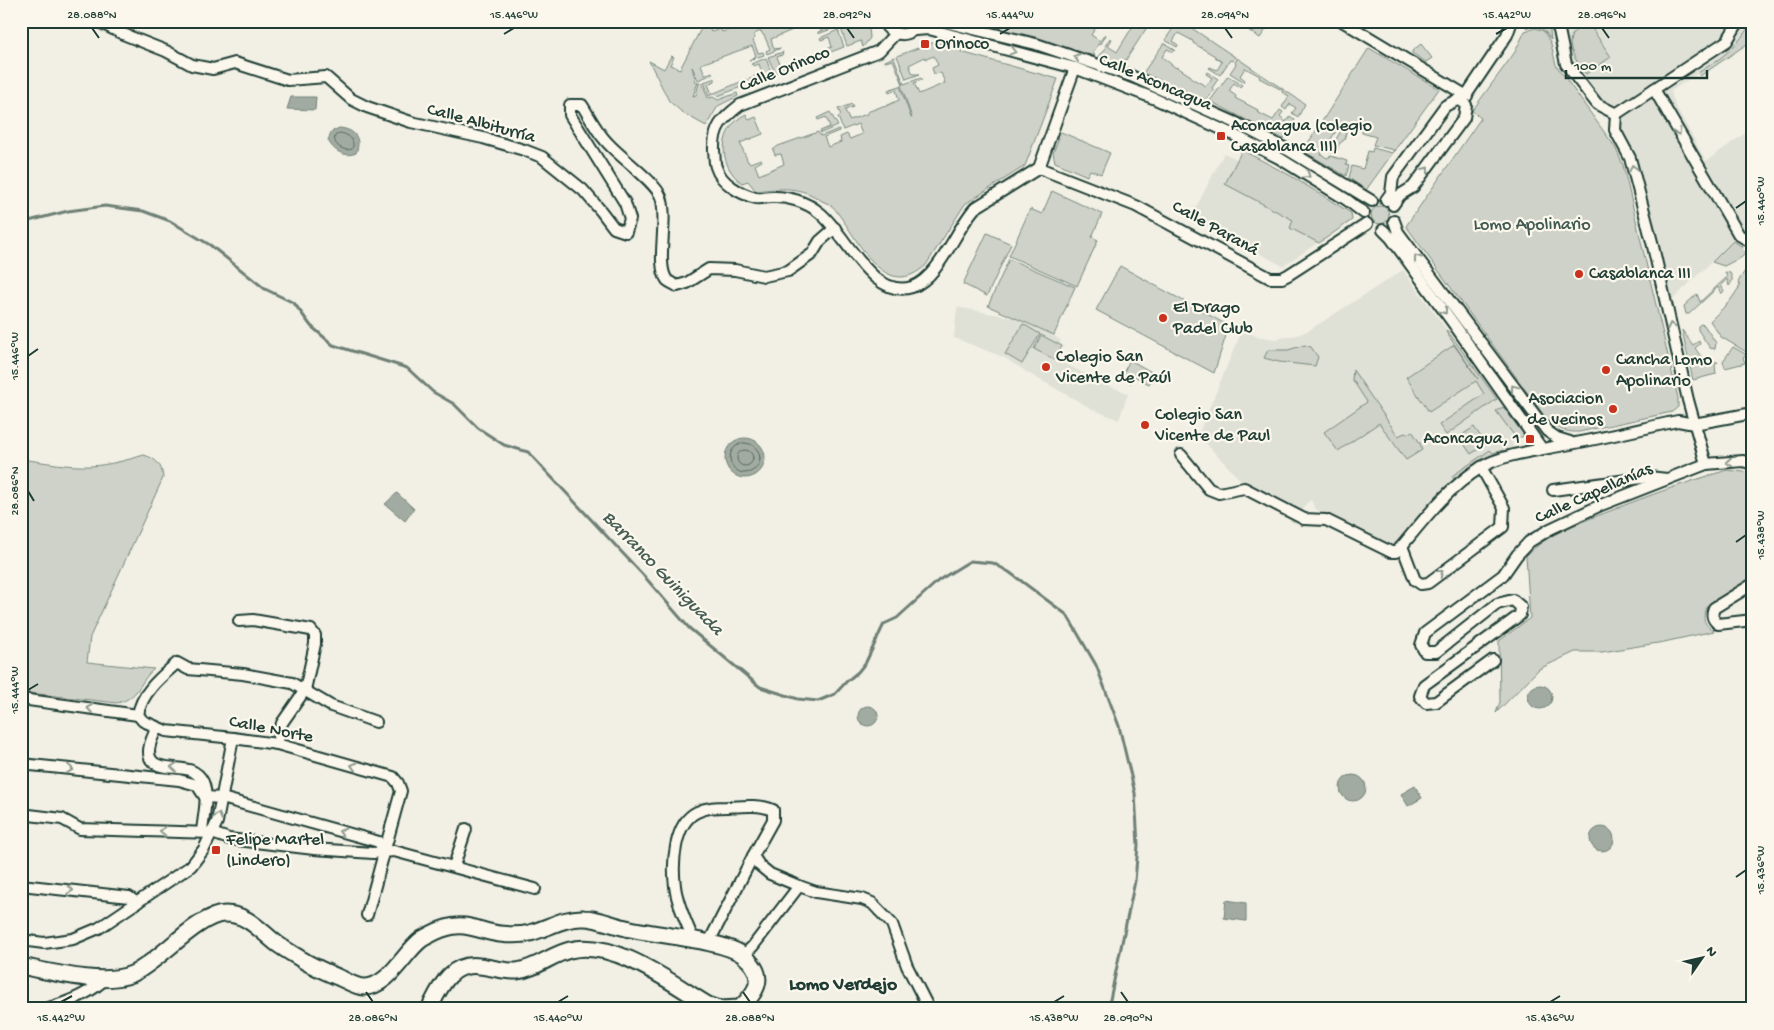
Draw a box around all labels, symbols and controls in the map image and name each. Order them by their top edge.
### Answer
text: 28.088°N [67,9,117,23]
text: 15.446°W [489,9,538,23]
text: 28.092°N [823,9,871,23]
text: 15.444°W [985,9,1034,23]
text: 28.094°N [1201,9,1249,23]
text: 15.442°W [1482,9,1531,23]
text: 28.096°N [1578,9,1626,23]
place label: Orinoco [935,34,989,55]
marker: Orinoco [919,38,931,50]
street label: Calle Orinoco [737,42,833,98]
one-way arrow [1009,45,1017,56]
scale bar [1566,48,1708,80]
street label: Calle Aconcagua [1095,50,1216,117]
one-way arrow [1074,53,1082,63]
text: 100 m [1573,58,1612,76]
street label: Calle Albiturría [424,99,539,149]
place label: Aconcagua (colegio Casablanca III) [1231,116,1372,158]
one-way arrow [1672,126,1682,135]
marker: Aconcagua (colegio Casablanca III) [1215,130,1227,142]
one-way arrow [1628,164,1638,173]
one-way arrow [1420,167,1428,176]
one-way arrow [1301,169,1310,179]
text: 15.440°W [1755,177,1769,226]
street label: Calle Paraná [1168,197,1263,262]
park label: Lomo Apolinario [1473,215,1591,236]
one-way arrow [1414,254,1423,264]
place label: Casablanca III [1589,264,1691,285]
marker: Casablanca III [1573,268,1585,280]
place label: El Drago Padel Club [1172,298,1253,340]
one-way arrow [1439,305,1447,314]
marker: El Drago Padel Club [1157,312,1169,324]
one-way arrow [1666,321,1677,330]
text: 15.446°W [9,332,23,381]
place label: Colegio San Vicente de Paúl [1055,347,1171,389]
place label: Cancha Lomo Apolinario [1616,350,1712,392]
marker: Colegio San Vicente de Paúl [1040,361,1052,373]
marker: Cancha Lomo Apolinario [1600,364,1612,376]
one-way arrow [1511,384,1520,394]
place label: Asociacion de vecinos [1527,389,1604,431]
marker: Asociacion de vecinos [1607,403,1619,415]
place label: Colegio San Vicente de Paul [1154,405,1270,447]
marker: Colegio San Vicente de Paul [1139,419,1151,431]
place label: Aconcagua, 1 [1423,429,1520,450]
marker: Aconcagua, 1 [1524,433,1536,445]
one-way arrow [1725,457,1733,468]
street label: Calle Capellanías [1532,458,1657,529]
text: 28.086°N [9,466,23,515]
water label: Barranco Guiniguada [597,507,728,642]
text: 15.438°W [1755,510,1769,561]
one-way arrow [1434,571,1443,579]
text: 15.444°W [9,666,23,715]
one-way arrow [85,703,93,714]
street label: Calle Norte [227,712,316,749]
one-way arrow [350,761,358,771]
one-way arrow [170,762,178,773]
one-way arrow [66,763,74,774]
one-way arrow [212,811,223,820]
one-way arrow [159,826,166,836]
one-way arrow [337,827,346,838]
place label: Felipe Martel (Lindero) [225,830,324,872]
marker: Felipe Martel (Lindero) [210,844,222,856]
text: 15.436°W [1755,846,1769,895]
one-way arrow [66,884,74,895]
north arrow [1676,932,1726,982]
text: N [1701,944,1720,961]
district label: Lomo Verdejo [789,974,897,997]
text: 15.442°W [36,1012,85,1026]
text: 28.086°N [349,1012,398,1026]
text: 15.440°W [533,1012,582,1026]
text: 28.088°N [725,1012,775,1026]
text: 15.438°W [1028,1012,1079,1026]
text: 28.090°N [1103,1012,1153,1026]
text: 15.436°W [1525,1012,1574,1026]

